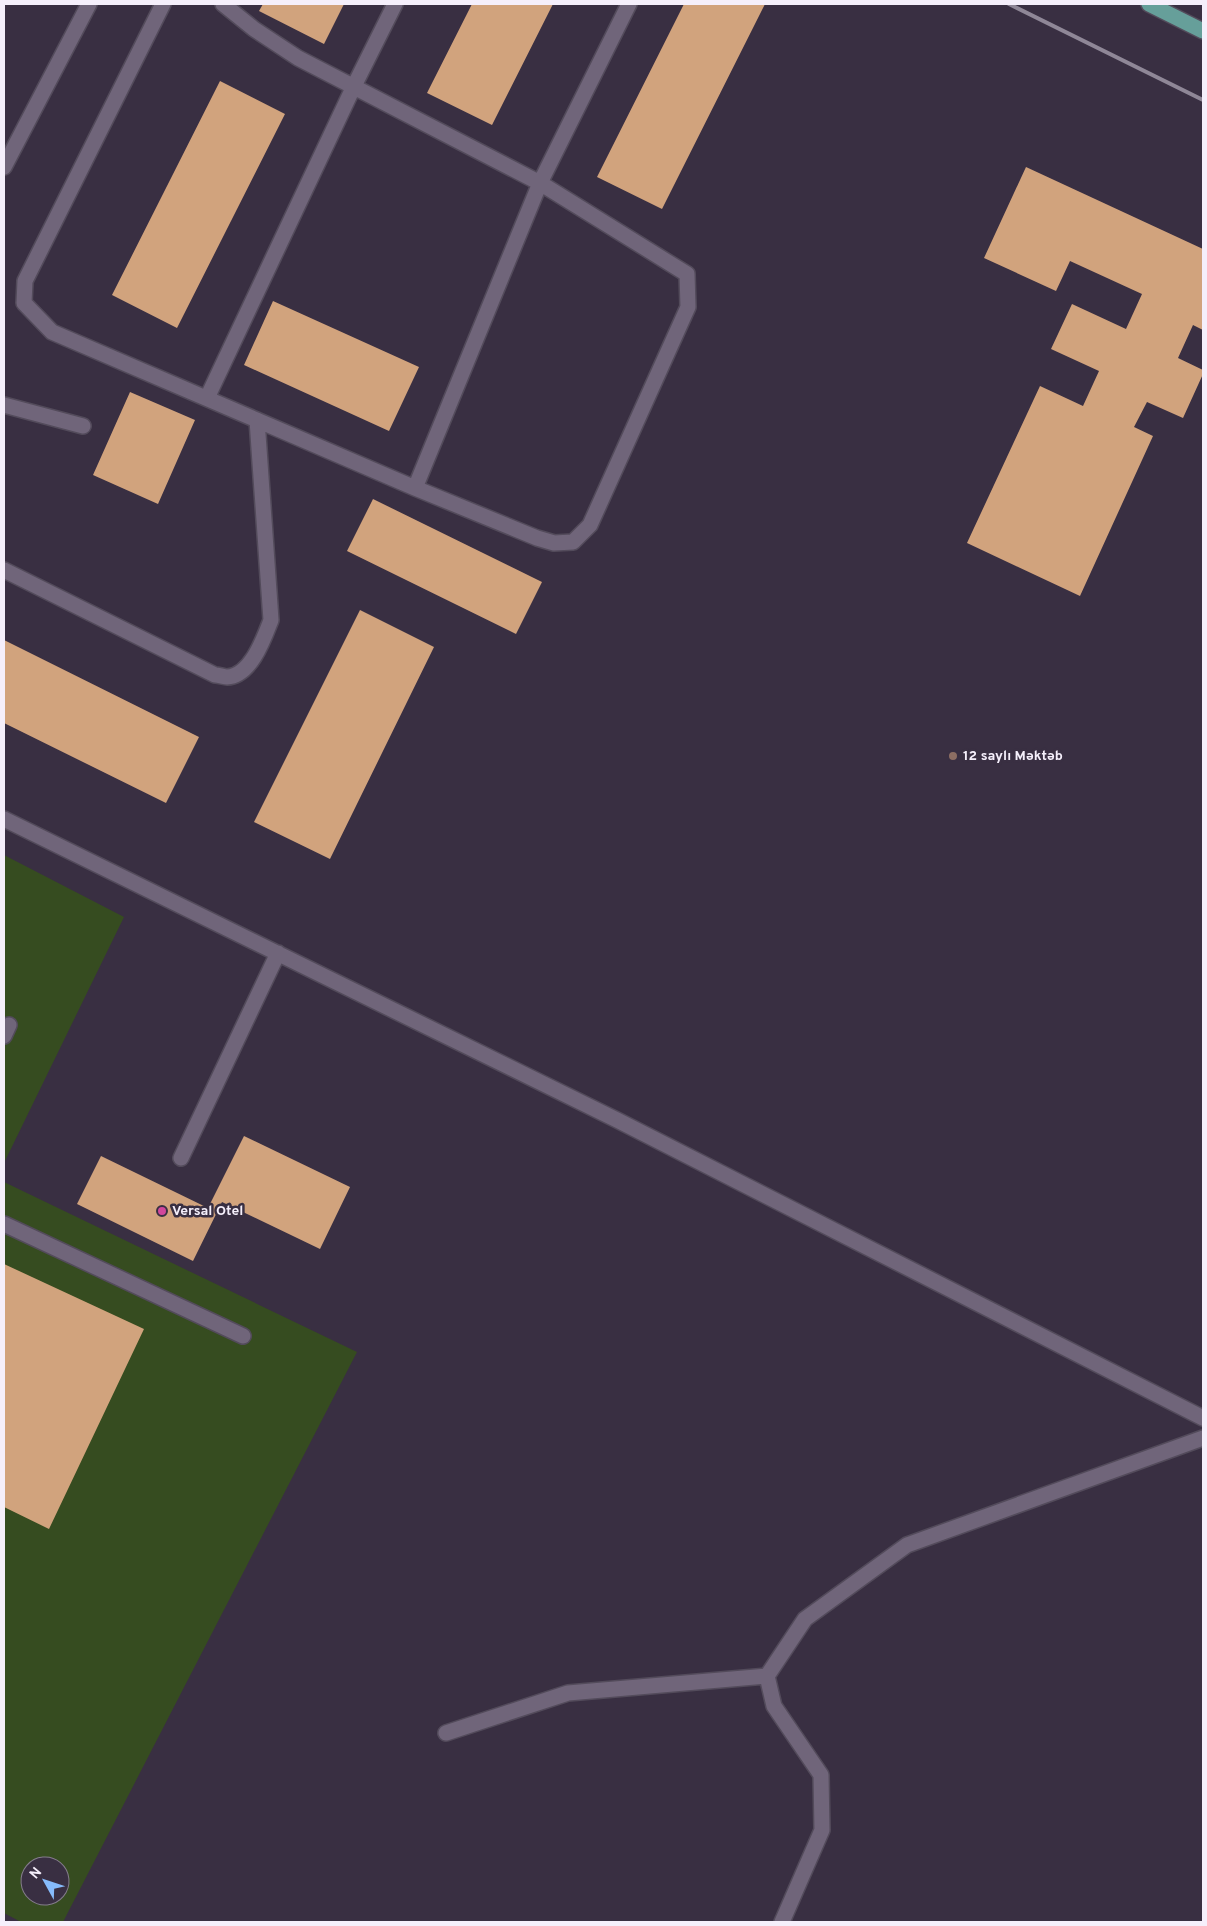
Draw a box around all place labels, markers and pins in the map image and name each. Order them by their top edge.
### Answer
place label: 12 saylı Məktəb [963,748,1063,765]
marker: 12 saylı Məktəb [947,750,959,762]
place label: Versal Otel [172,1203,243,1220]
marker: Versal Otel [156,1205,168,1217]

